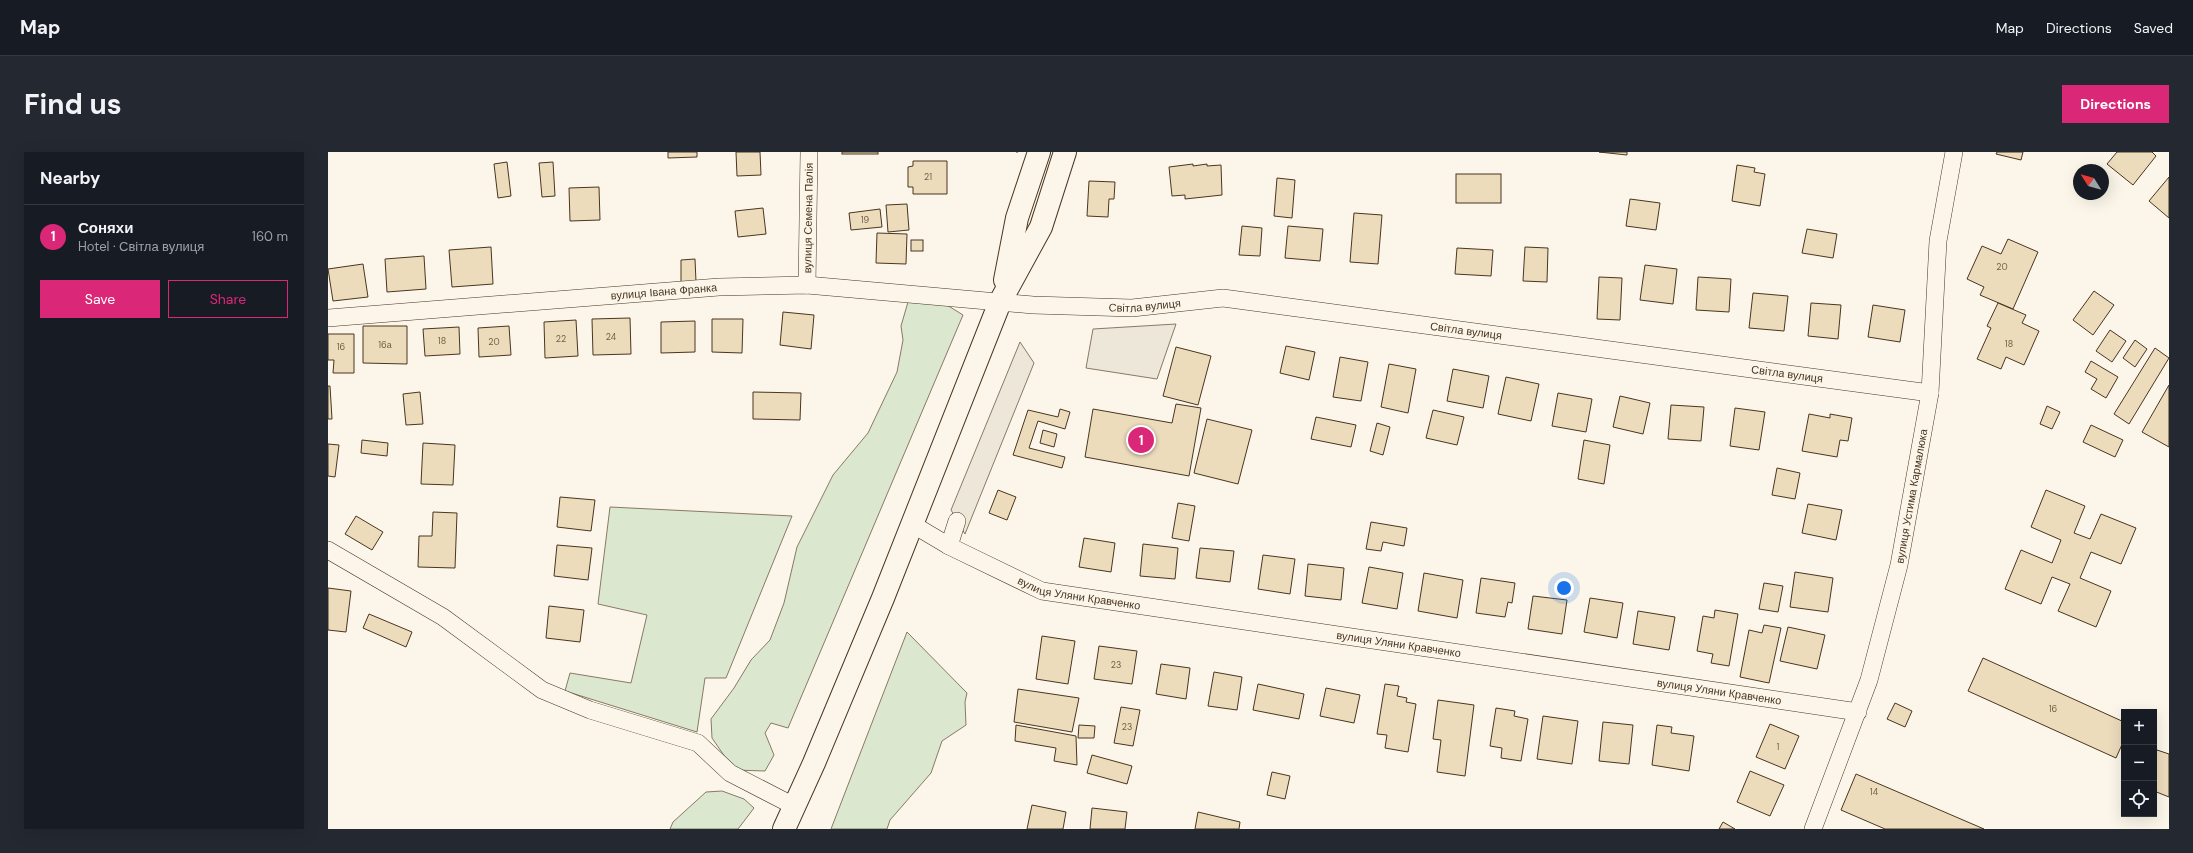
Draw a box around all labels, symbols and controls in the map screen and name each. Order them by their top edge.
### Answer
text: Map [20,15,60,40]
text: Map [1996,19,2024,37]
text: Directions [2046,19,2112,37]
text: Saved [2134,19,2173,37]
button: Directions [2062,85,2169,123]
text: Find us [24,86,122,123]
street label: вулиця Семена Палія [800,163,816,273]
north arrow [2073,164,2109,200]
text: Nearby [40,167,100,189]
house number: 21 [924,171,932,183]
house number: 19 [861,214,870,226]
text: Соняхи [78,218,133,238]
text: 1 [51,228,55,245]
text: 160 m [252,228,288,245]
text: Hotel · Світла вулиця [78,238,204,255]
house number: 20 [1996,261,2008,273]
button: Save [40,280,160,318]
button: Share [168,280,288,318]
street label: вулиця Івана Франка [610,280,719,303]
street label: Світла вулиця [1108,296,1181,315]
street label: Світла вулиця [1429,319,1503,342]
house number: 24 [606,331,617,343]
house number: 22 [556,333,566,345]
house number: 18 [438,335,446,347]
house number: 20 [488,336,500,348]
house number: 18 [2005,338,2013,350]
house number: 16а [378,339,392,351]
house number: 16 [337,341,346,353]
street label: Світла вулиця [1750,362,1824,386]
pin: 1 [1128,425,1154,455]
street label: вулиця Устима Кармалюка [1892,427,1931,565]
street label: вулиця Уляни Кравченко [1015,573,1141,613]
your location [1554,578,1574,598]
street label: вулиця Уляни Кравченко [1336,628,1462,660]
house number: 23 [1111,659,1121,671]
street label: вулиця Уляни Кравченко [1656,675,1782,708]
house number: 16 [2049,703,2058,715]
map controls [2121,709,2157,817]
button: + [2121,709,2157,745]
house number: 23 [1122,721,1132,733]
house number: 1 [1777,741,1780,753]
button: − [2121,745,2157,781]
button: locate [2121,781,2157,817]
house number: 14 [1870,786,1879,798]

